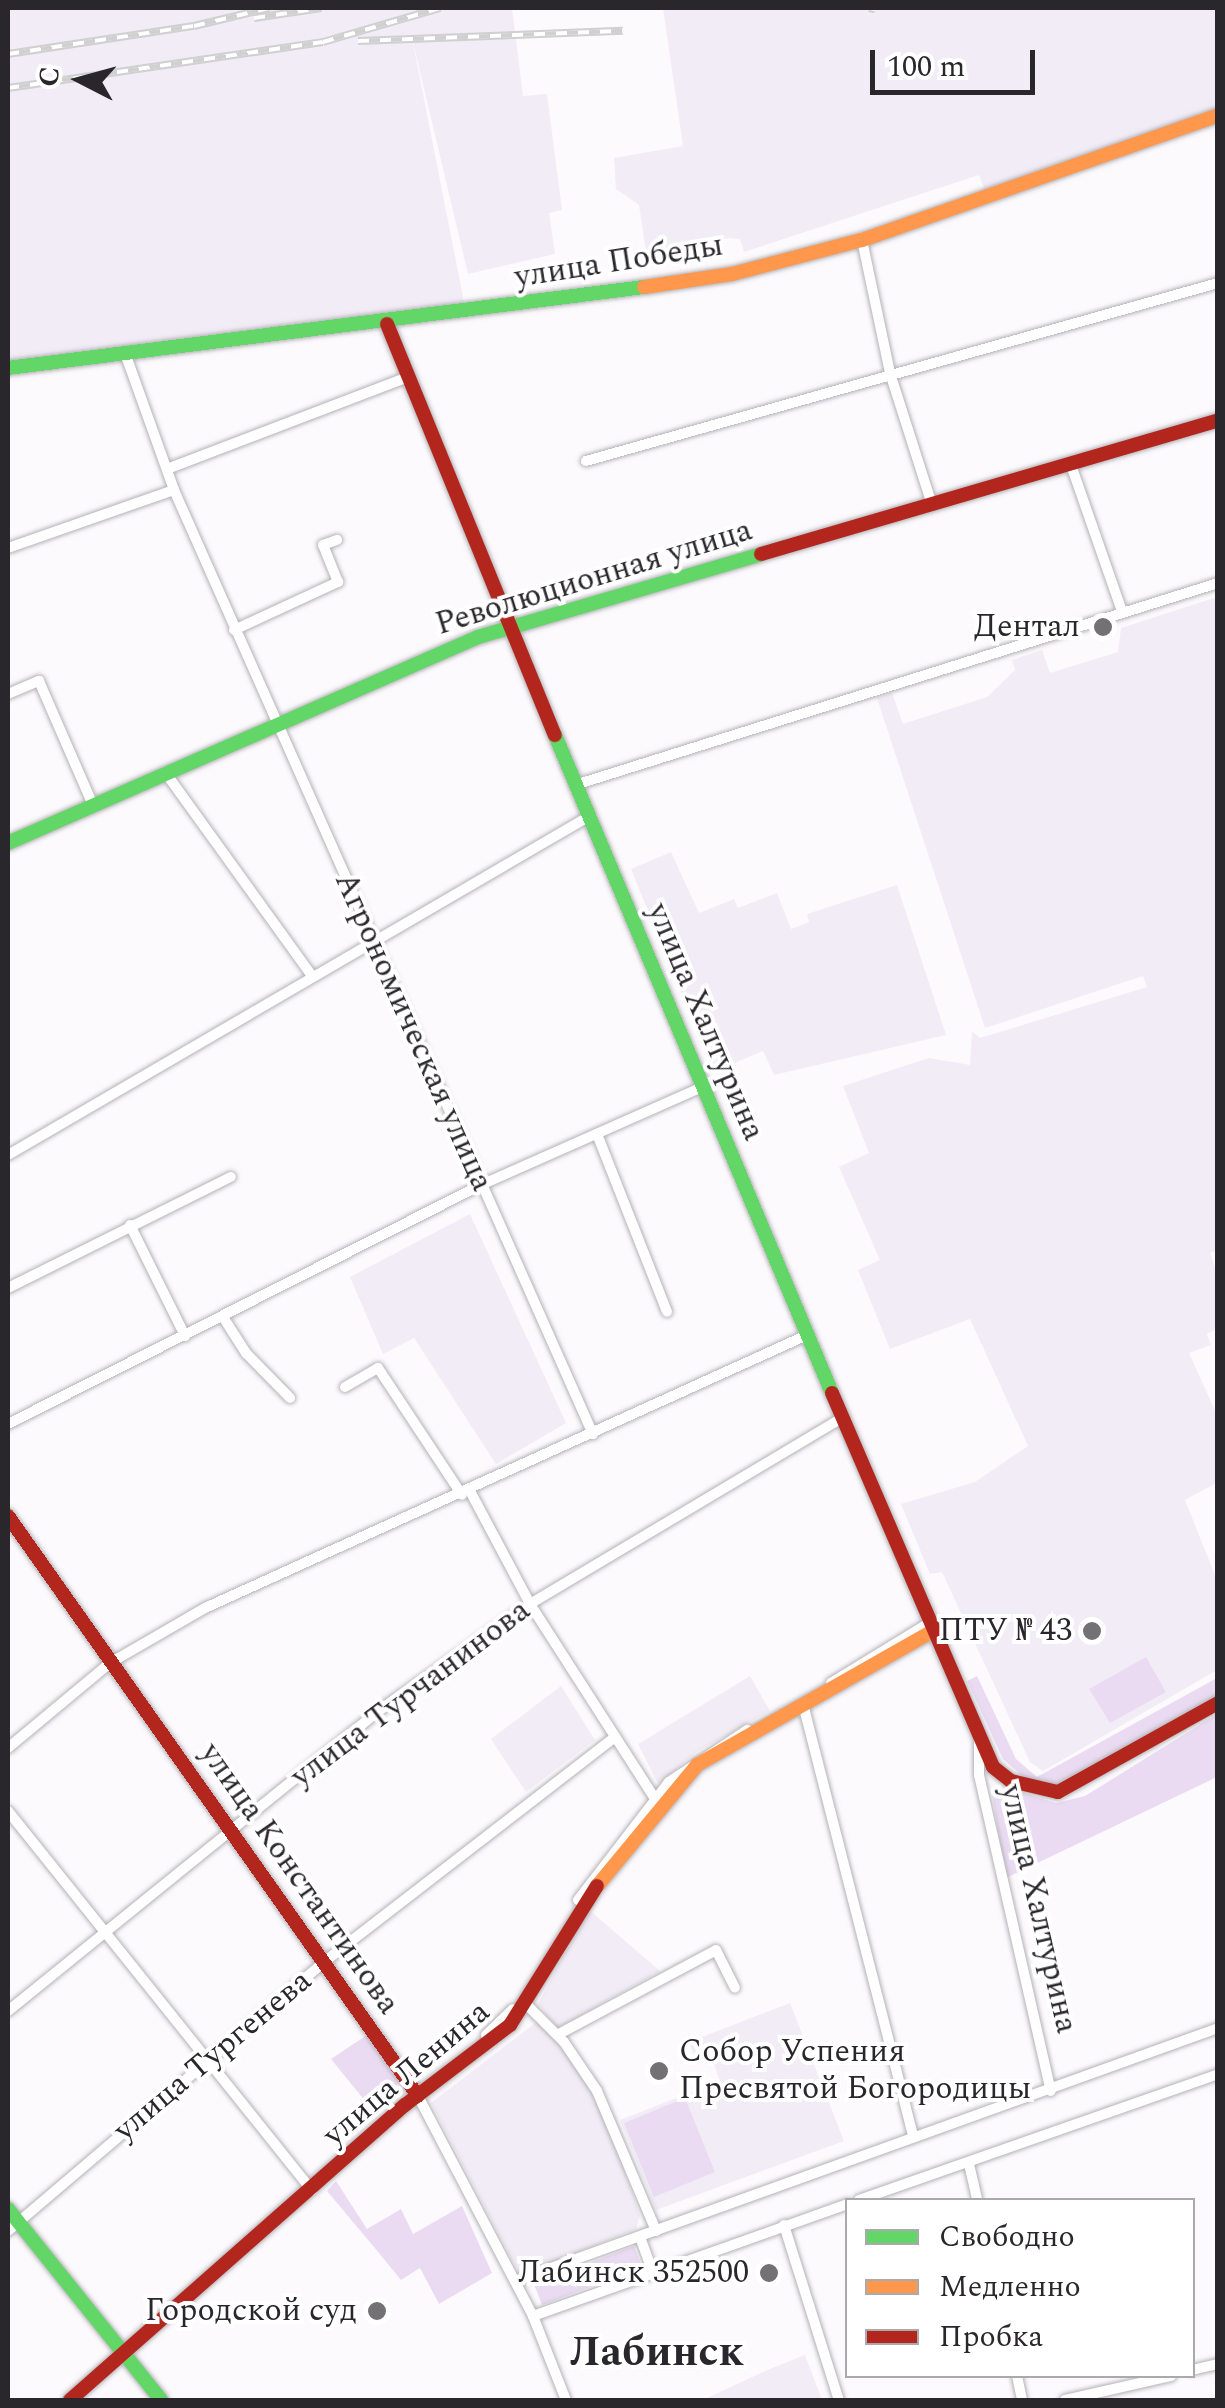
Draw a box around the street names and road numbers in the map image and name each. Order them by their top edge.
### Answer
street label: улица Победы [512,227,726,297]
street label: Революционная улица [431,512,757,644]
street label: Агрономическая улица [325,867,501,1197]
street label: улица Халтурина [638,898,772,1146]
street label: улица Турчанинова [284,1592,538,1796]
street label: улица Константинова [191,1736,407,2022]
street label: улица Халтурина [991,1781,1085,2037]
street label: улица Тургенева [106,1962,320,2150]
street label: улица Ленина [316,1993,498,2155]

